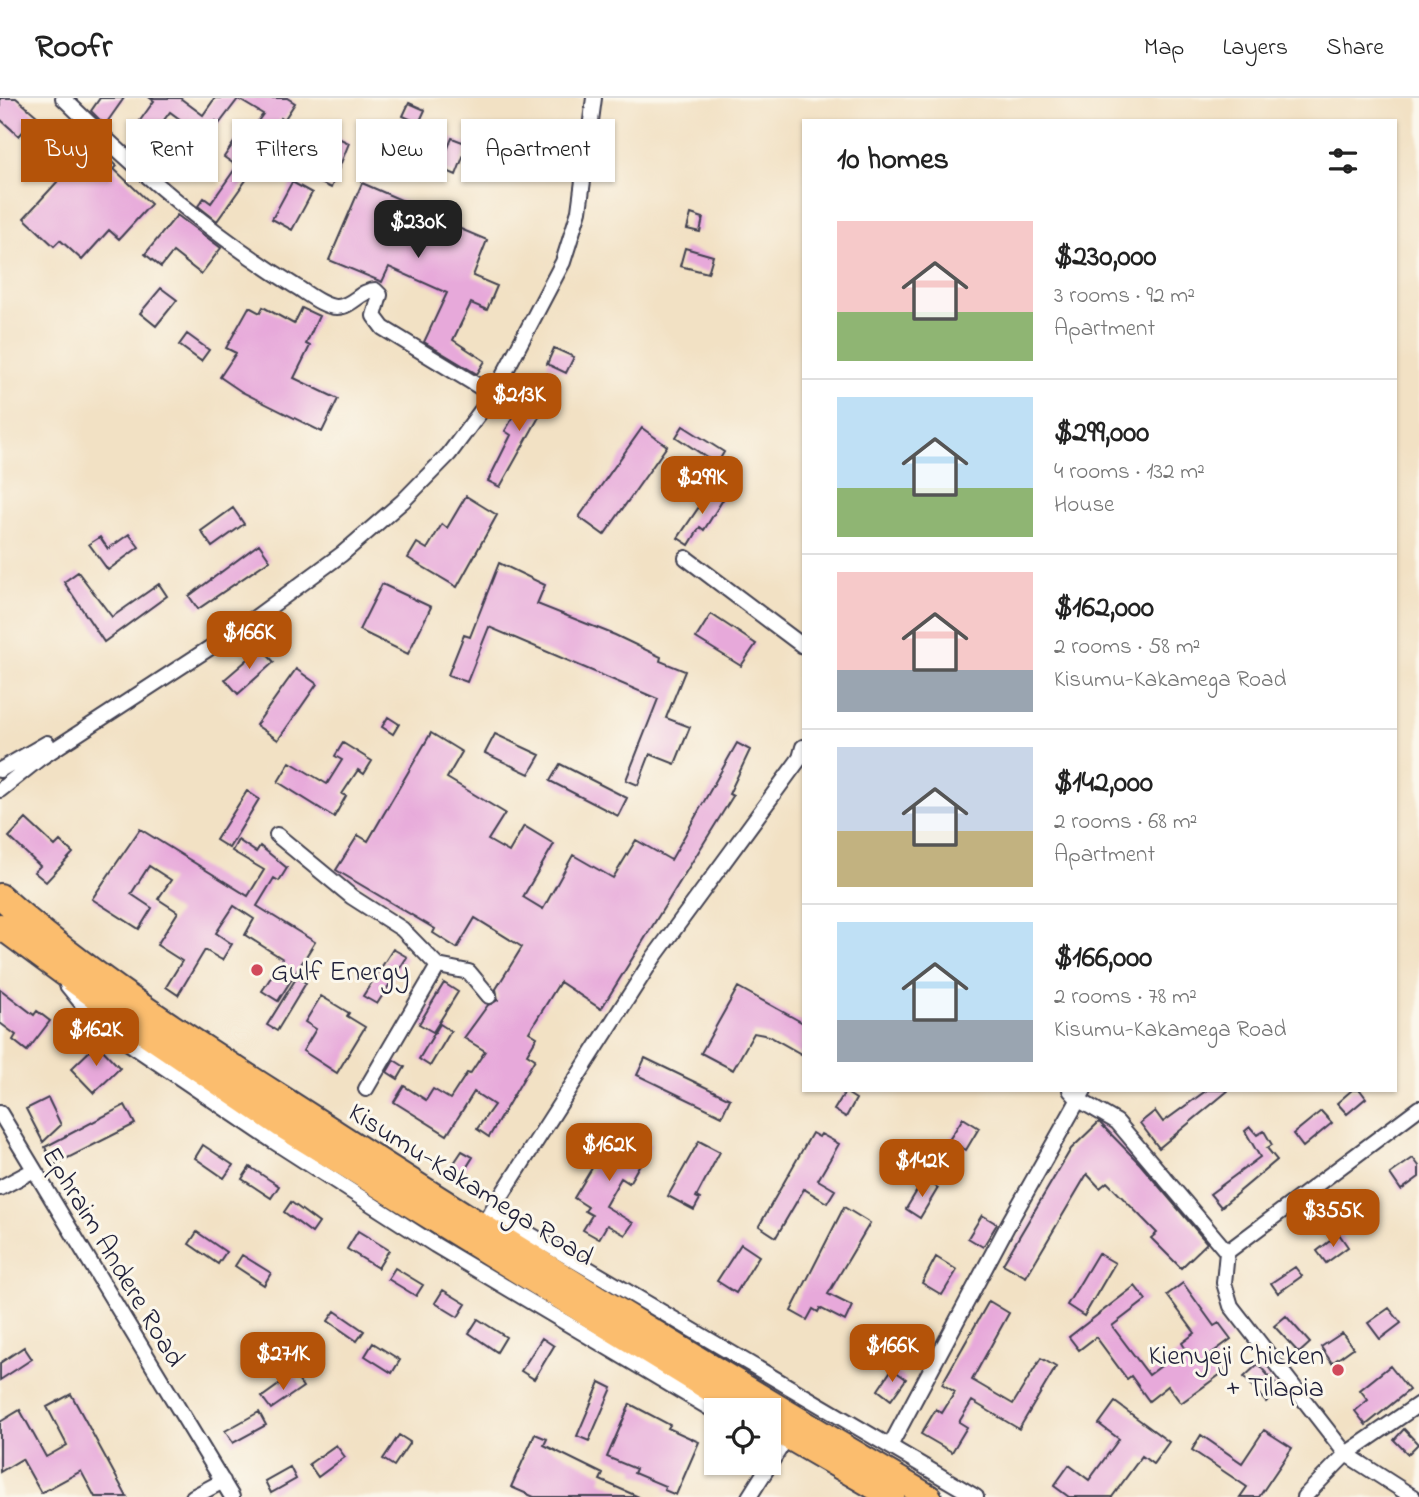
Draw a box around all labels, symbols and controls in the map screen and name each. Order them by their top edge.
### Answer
text: Roofr [35,24,112,72]
text: Map [1144,31,1184,66]
text: Layers [1222,31,1288,66]
text: Share [1326,31,1384,66]
chip: Buy [21,119,112,182]
chip: Rent [126,119,218,182]
chip: Filters [232,119,342,182]
chip: New [356,119,447,182]
chip: Apartment [461,119,615,182]
text: 10 homes [837,139,949,183]
icon: filters [1324,142,1362,180]
pin: $230K [369,200,467,260]
text: $230K [390,206,446,239]
text: $230,000 [1054,236,1156,280]
icon: home [893,249,977,333]
text: 3 rooms · 92 m² [1054,280,1195,313]
text: Apartment [1054,313,1155,346]
pin: $213K [470,374,568,433]
text: $213K [492,379,546,412]
text: $299,000 [1054,412,1149,456]
icon: home [893,425,977,509]
pin: $299K [653,456,751,516]
text: 4 rooms · 132 m² [1054,456,1205,489]
text: $299K [677,462,727,495]
text: House [1054,489,1114,522]
text: $162,000 [1054,587,1154,631]
icon: home [893,600,977,684]
pin: $166K [200,612,298,671]
text: $166K [223,617,275,650]
text: 2 rooms · 58 m² [1054,631,1200,664]
text: Kisumu-Kakamega Road [1054,664,1286,697]
text: $142,000 [1054,762,1153,806]
icon: home [893,775,977,859]
text: 2 rooms · 68 m² [1054,806,1197,839]
text: Apartment [1054,839,1155,872]
text: $166,000 [1054,937,1152,981]
icon: home [893,950,977,1034]
place label: Gulf Energy [271,953,409,994]
marker: Gulf Energy [249,962,265,978]
text: 2 rooms · 78 m² [1054,981,1197,1014]
pin: $162K [47,1009,145,1068]
text: $162K [69,1014,123,1047]
text: Kisumu-Kakamega Road [1054,1014,1286,1047]
street label: Kisumu-Kakamega Road [339,1094,601,1278]
pin: $162K [560,1124,658,1183]
text: $162K [582,1129,636,1162]
street label: Ephraim Andere Road [30,1140,194,1376]
pin: $142K [873,1140,971,1199]
text: $142K [895,1145,949,1178]
pin: $355K [1284,1190,1382,1249]
text: $355K [1303,1195,1363,1228]
pin: $166K [843,1324,941,1384]
text: $166K [866,1330,918,1363]
pin: $271K [234,1332,332,1392]
place label: Kienyeji Chicken + Tilapia [1149,1337,1324,1410]
text: $271K [256,1338,310,1371]
marker: Kienyeji Chicken + Tilapia [1330,1362,1346,1378]
map controls [704,1398,781,1475]
button: locate [704,1398,781,1475]

